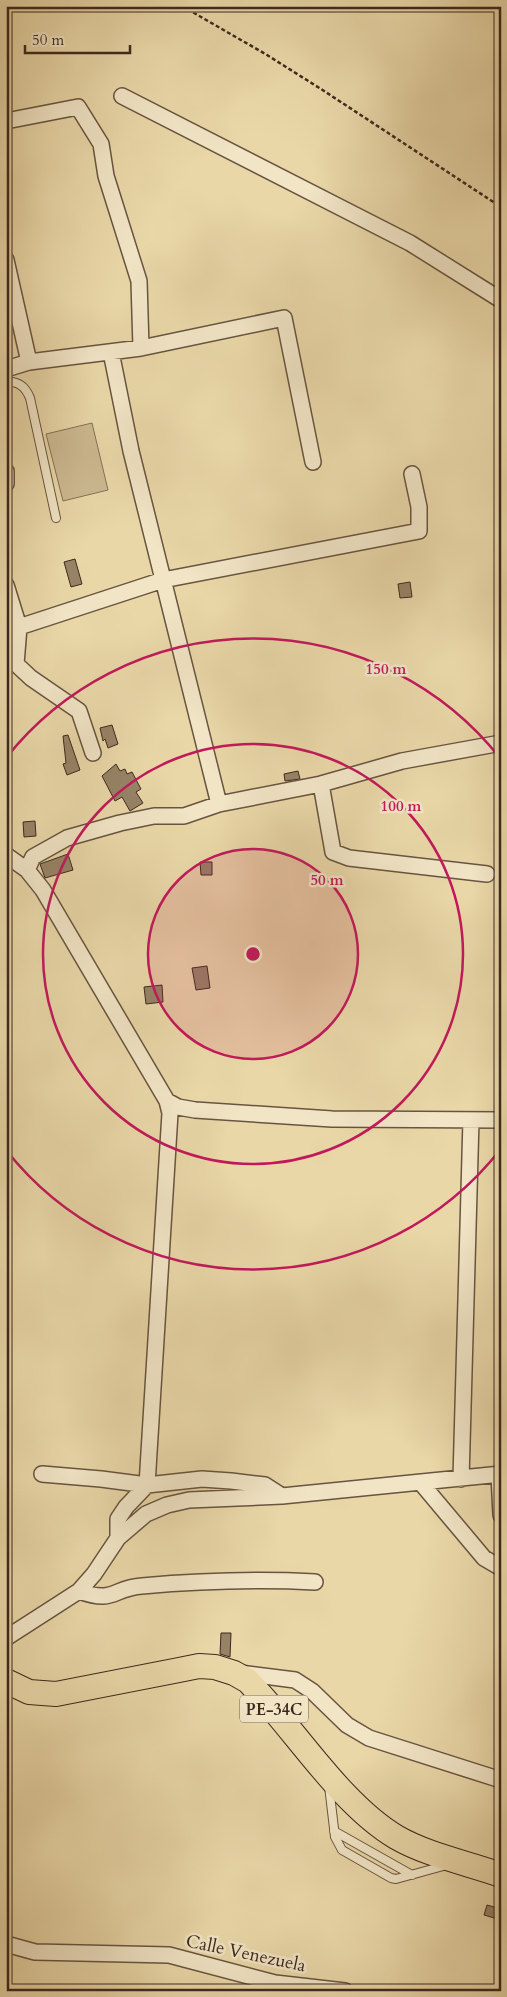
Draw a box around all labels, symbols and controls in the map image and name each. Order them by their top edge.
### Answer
scale bar [25,22,130,54]
text: 50 m [32,30,64,50]
text: 150 m [366,659,407,679]
text: 100 m [381,796,422,816]
text: 50 m [310,870,344,890]
centre of rings [244,945,262,963]
road number: PE-34C [240,1696,308,1722]
street label: Calle Venezuela [184,1929,308,1978]

